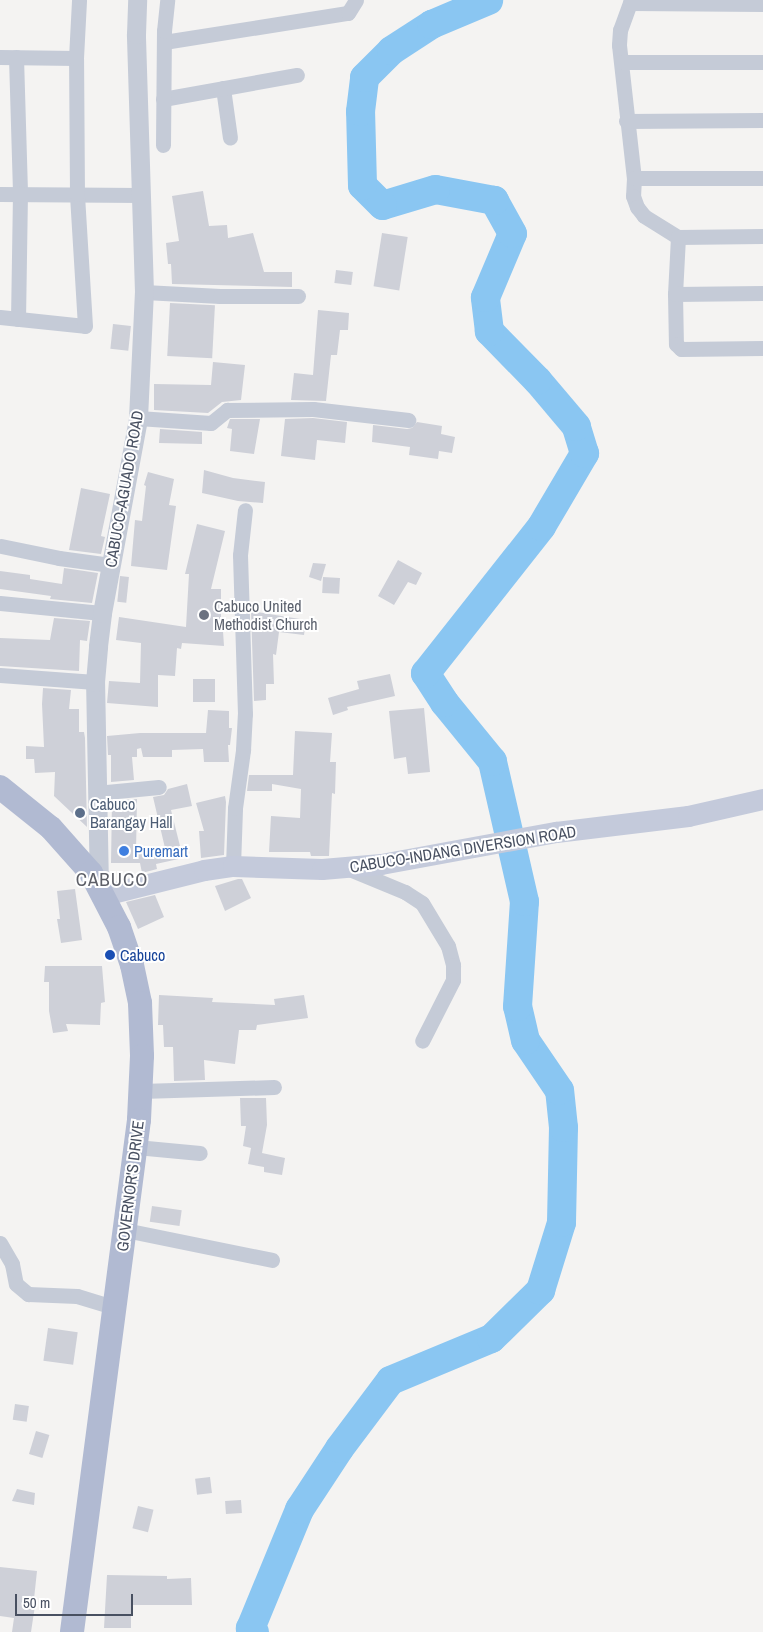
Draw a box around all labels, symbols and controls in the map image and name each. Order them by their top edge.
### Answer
street label: CABUCO-AGUADO ROAD [101,409,147,569]
place label: Cabuco United Methodist Church [214,596,318,634]
marker: Cabuco United Methodist Church [198,609,210,621]
place label: Cabuco Barangay Hall [90,794,172,832]
marker: Cabuco Barangay Hall [74,807,86,819]
street label: CABUCO-INDANG DIVERSION ROAD [348,822,578,876]
place label: Puremart [134,841,188,861]
marker: Puremart [118,845,130,857]
district label: CABUCO [75,869,149,891]
place label: Cabuco [120,945,165,965]
marker: Cabuco [104,949,116,961]
street label: GOVERNOR'S DRIVE [112,1120,148,1252]
scale bar [18,1584,135,1616]
text: 50 m [23,1592,50,1613]

